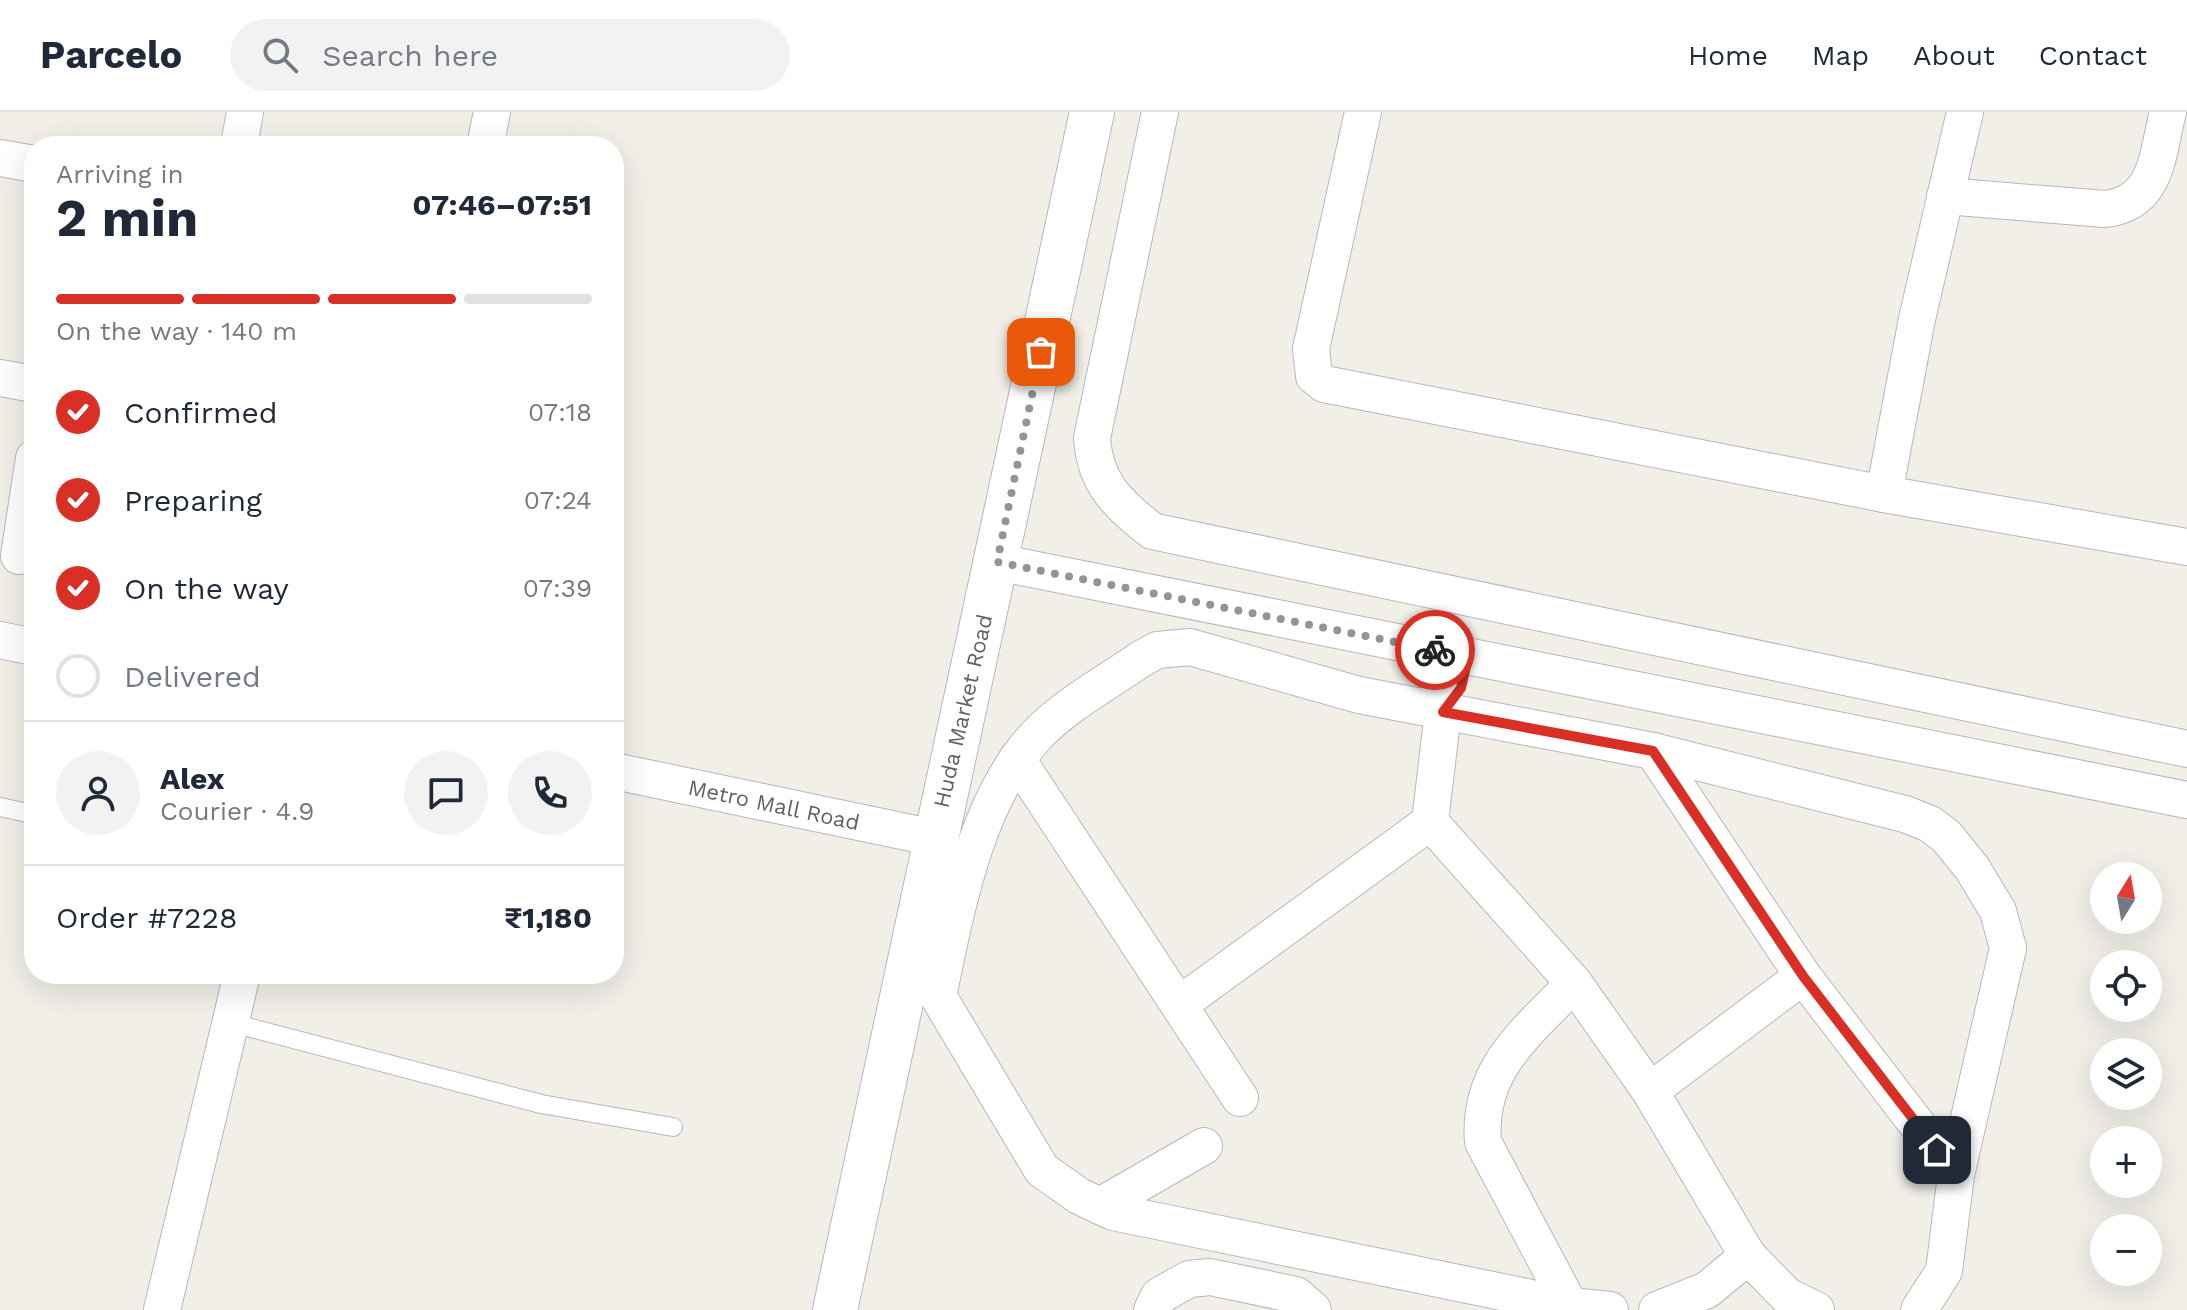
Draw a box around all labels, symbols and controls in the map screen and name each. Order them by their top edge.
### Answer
search box [230,19,790,91]
text: Parcelo [40,33,182,77]
icon: search [258,33,302,77]
text: Search here [322,38,498,73]
text: Home [1688,39,1768,72]
text: Map [1812,39,1869,72]
text: About [1913,39,1995,72]
text: Contact [2039,39,2147,72]
text: Arriving in [56,159,184,189]
text: 07:46–07:51 [412,187,592,222]
text: 2 min [56,188,198,249]
text: On the way · 140 m [56,316,297,346]
pin [1007,318,1075,386]
icon: bag [1019,330,1063,374]
icon: check [56,390,100,434]
text: Confirmed [124,395,278,430]
text: 07:18 [528,397,592,427]
icon: check [56,478,100,522]
text: Preparing [124,483,262,518]
text: 07:24 [524,485,592,515]
icon: check [56,566,100,610]
text: On the way [124,571,289,606]
text: 07:39 [523,573,592,603]
courier [1395,610,1475,690]
street label: Huda Market Road [929,612,997,810]
icon: bike [1413,628,1457,672]
text: Delivered [124,659,261,694]
button: person [56,751,140,835]
button: chat [404,751,488,835]
button: phone [508,751,592,835]
text: Alex [160,761,224,796]
street label: Metro Mall Road [686,775,862,835]
text: Courier · 4.9 [160,796,314,826]
north arrow [2090,862,2162,934]
map controls [2090,862,2162,1286]
text: Order #7228 [56,900,237,935]
text: ₹1,180 [504,900,592,935]
button: locate [2090,950,2162,1022]
button: layers [2090,1038,2162,1110]
pin [1903,1116,1971,1184]
button: + [2090,1126,2162,1198]
icon: home [1915,1128,1959,1172]
button: − [2090,1214,2162,1286]

